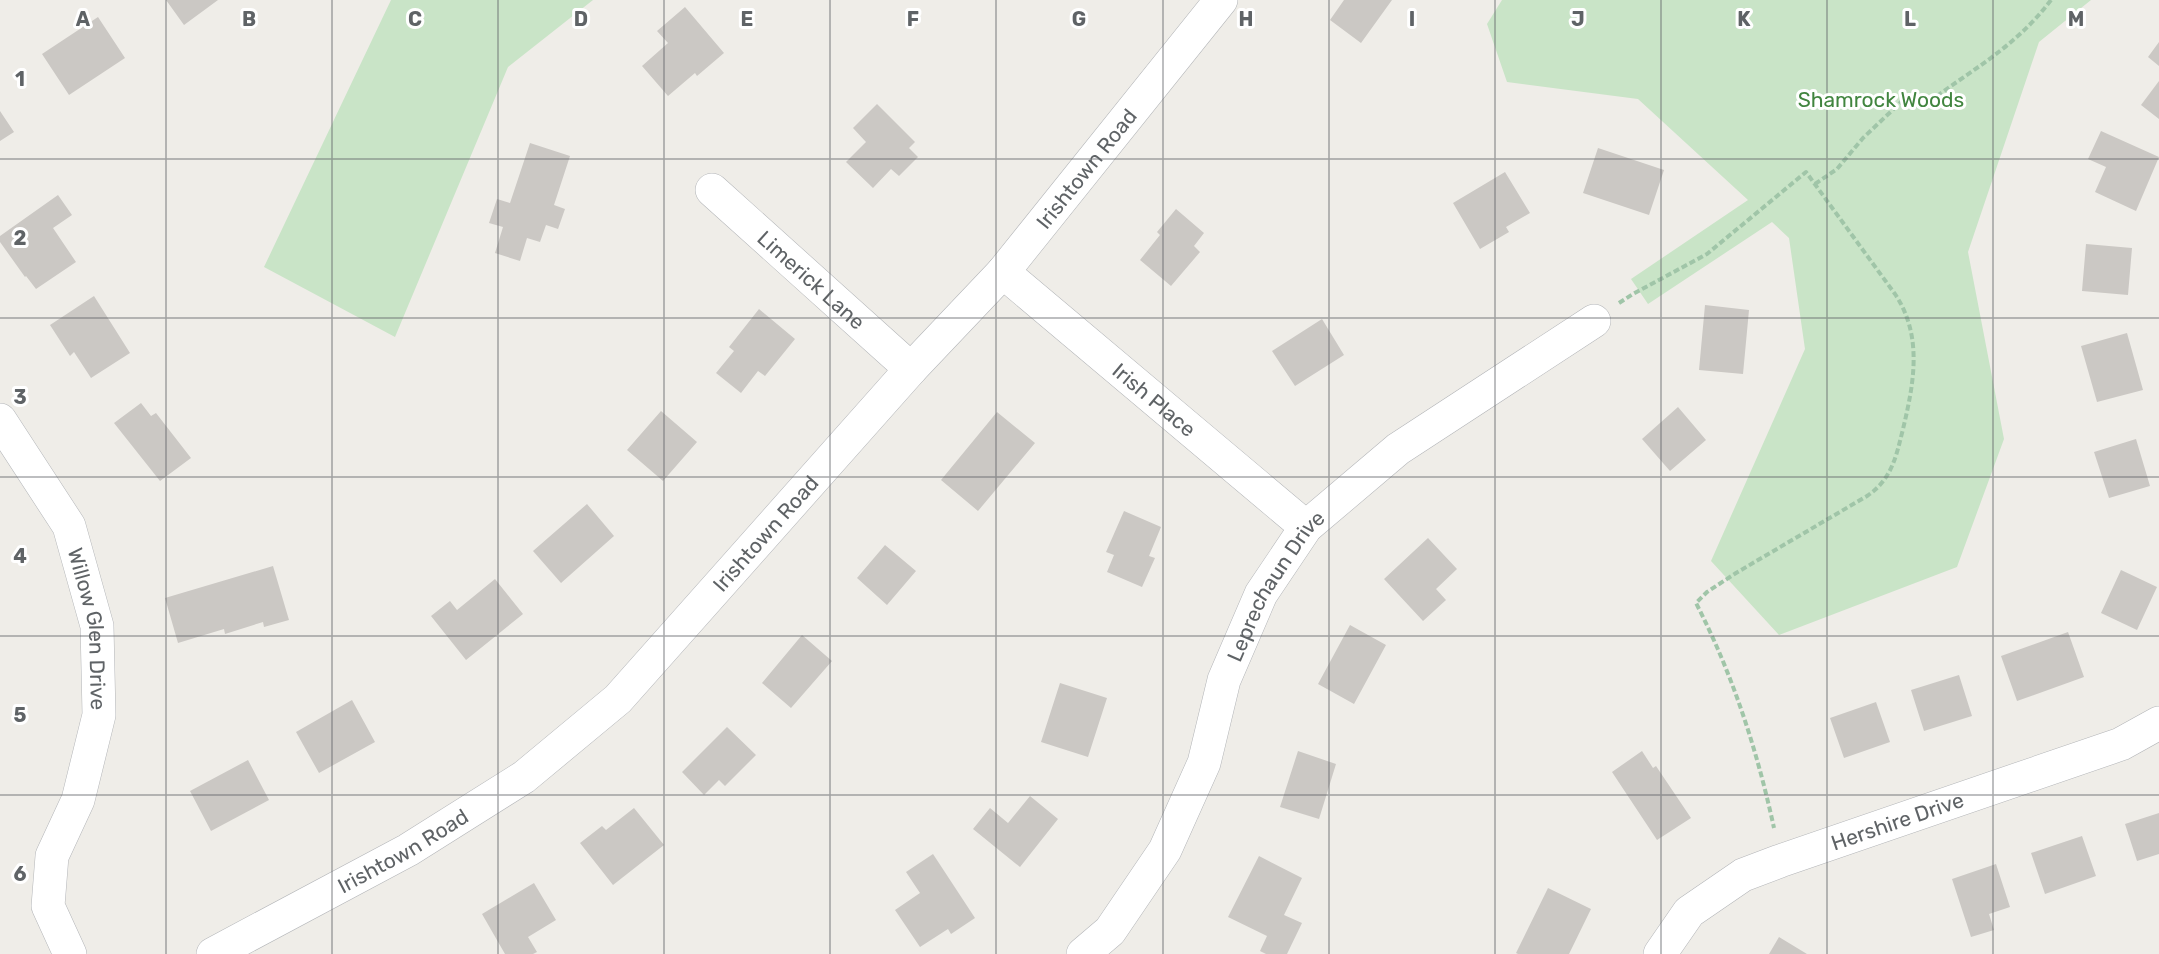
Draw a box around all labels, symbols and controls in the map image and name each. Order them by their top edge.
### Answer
text: A [76,7,91,31]
text: B [242,7,256,31]
text: C [408,7,422,31]
text: D [574,7,588,31]
text: E [741,7,753,31]
text: F [907,7,919,31]
text: G [1072,7,1086,31]
text: H [1239,7,1253,31]
text: I [1409,7,1415,31]
text: J [1571,7,1585,31]
text: K [1737,7,1751,31]
text: L [1904,7,1916,31]
text: M [2068,7,2084,31]
text: 1 [15,67,25,91]
park label: Shamrock Woods [1798,87,1964,112]
street label: Irishtown Road [1030,103,1142,233]
street label: Limerick Lane [753,225,870,334]
text: 2 [14,226,27,250]
street label: Irish Place [1108,357,1201,442]
text: 3 [13,385,27,409]
street label: Irishtown Road [707,470,823,596]
street label: Leprechaun Drive [1221,505,1329,665]
text: 4 [13,544,27,568]
street label: Willow Glen Drive [63,545,111,710]
text: 5 [14,703,27,727]
street label: Hershire Drive [1828,786,1967,855]
street label: Irishtown Road [333,803,472,898]
text: 6 [13,862,27,886]

